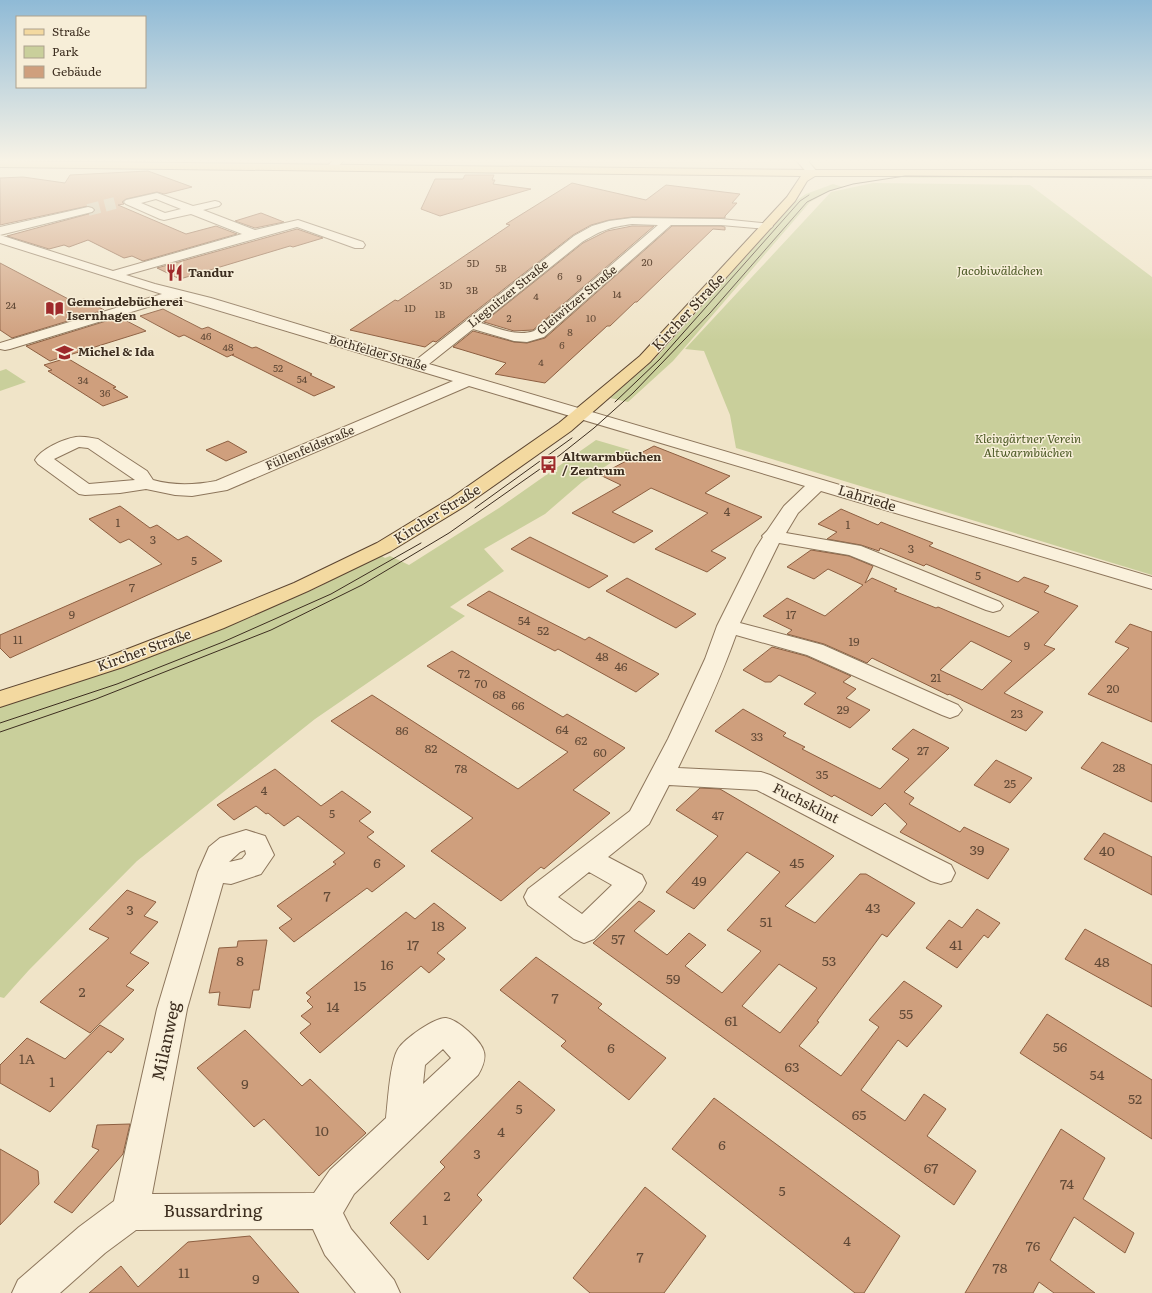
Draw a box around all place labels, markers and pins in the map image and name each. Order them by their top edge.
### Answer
restaurant icon: Tandur [165,263,185,283]
place label: Tandur [188,263,234,281]
place label: Gemeindebücherei Isernhagen [67,292,184,324]
library icon: Gemeindebücherei Isernhagen [44,299,64,319]
school or university icon: Michel & Ida [55,342,75,362]
place label: Michel & Ida [78,342,155,360]
place label: Altwarmbüchen / Zentrum [562,447,662,479]
bus stop icon: Altwarmbüchen / Zentrum [539,454,559,474]

